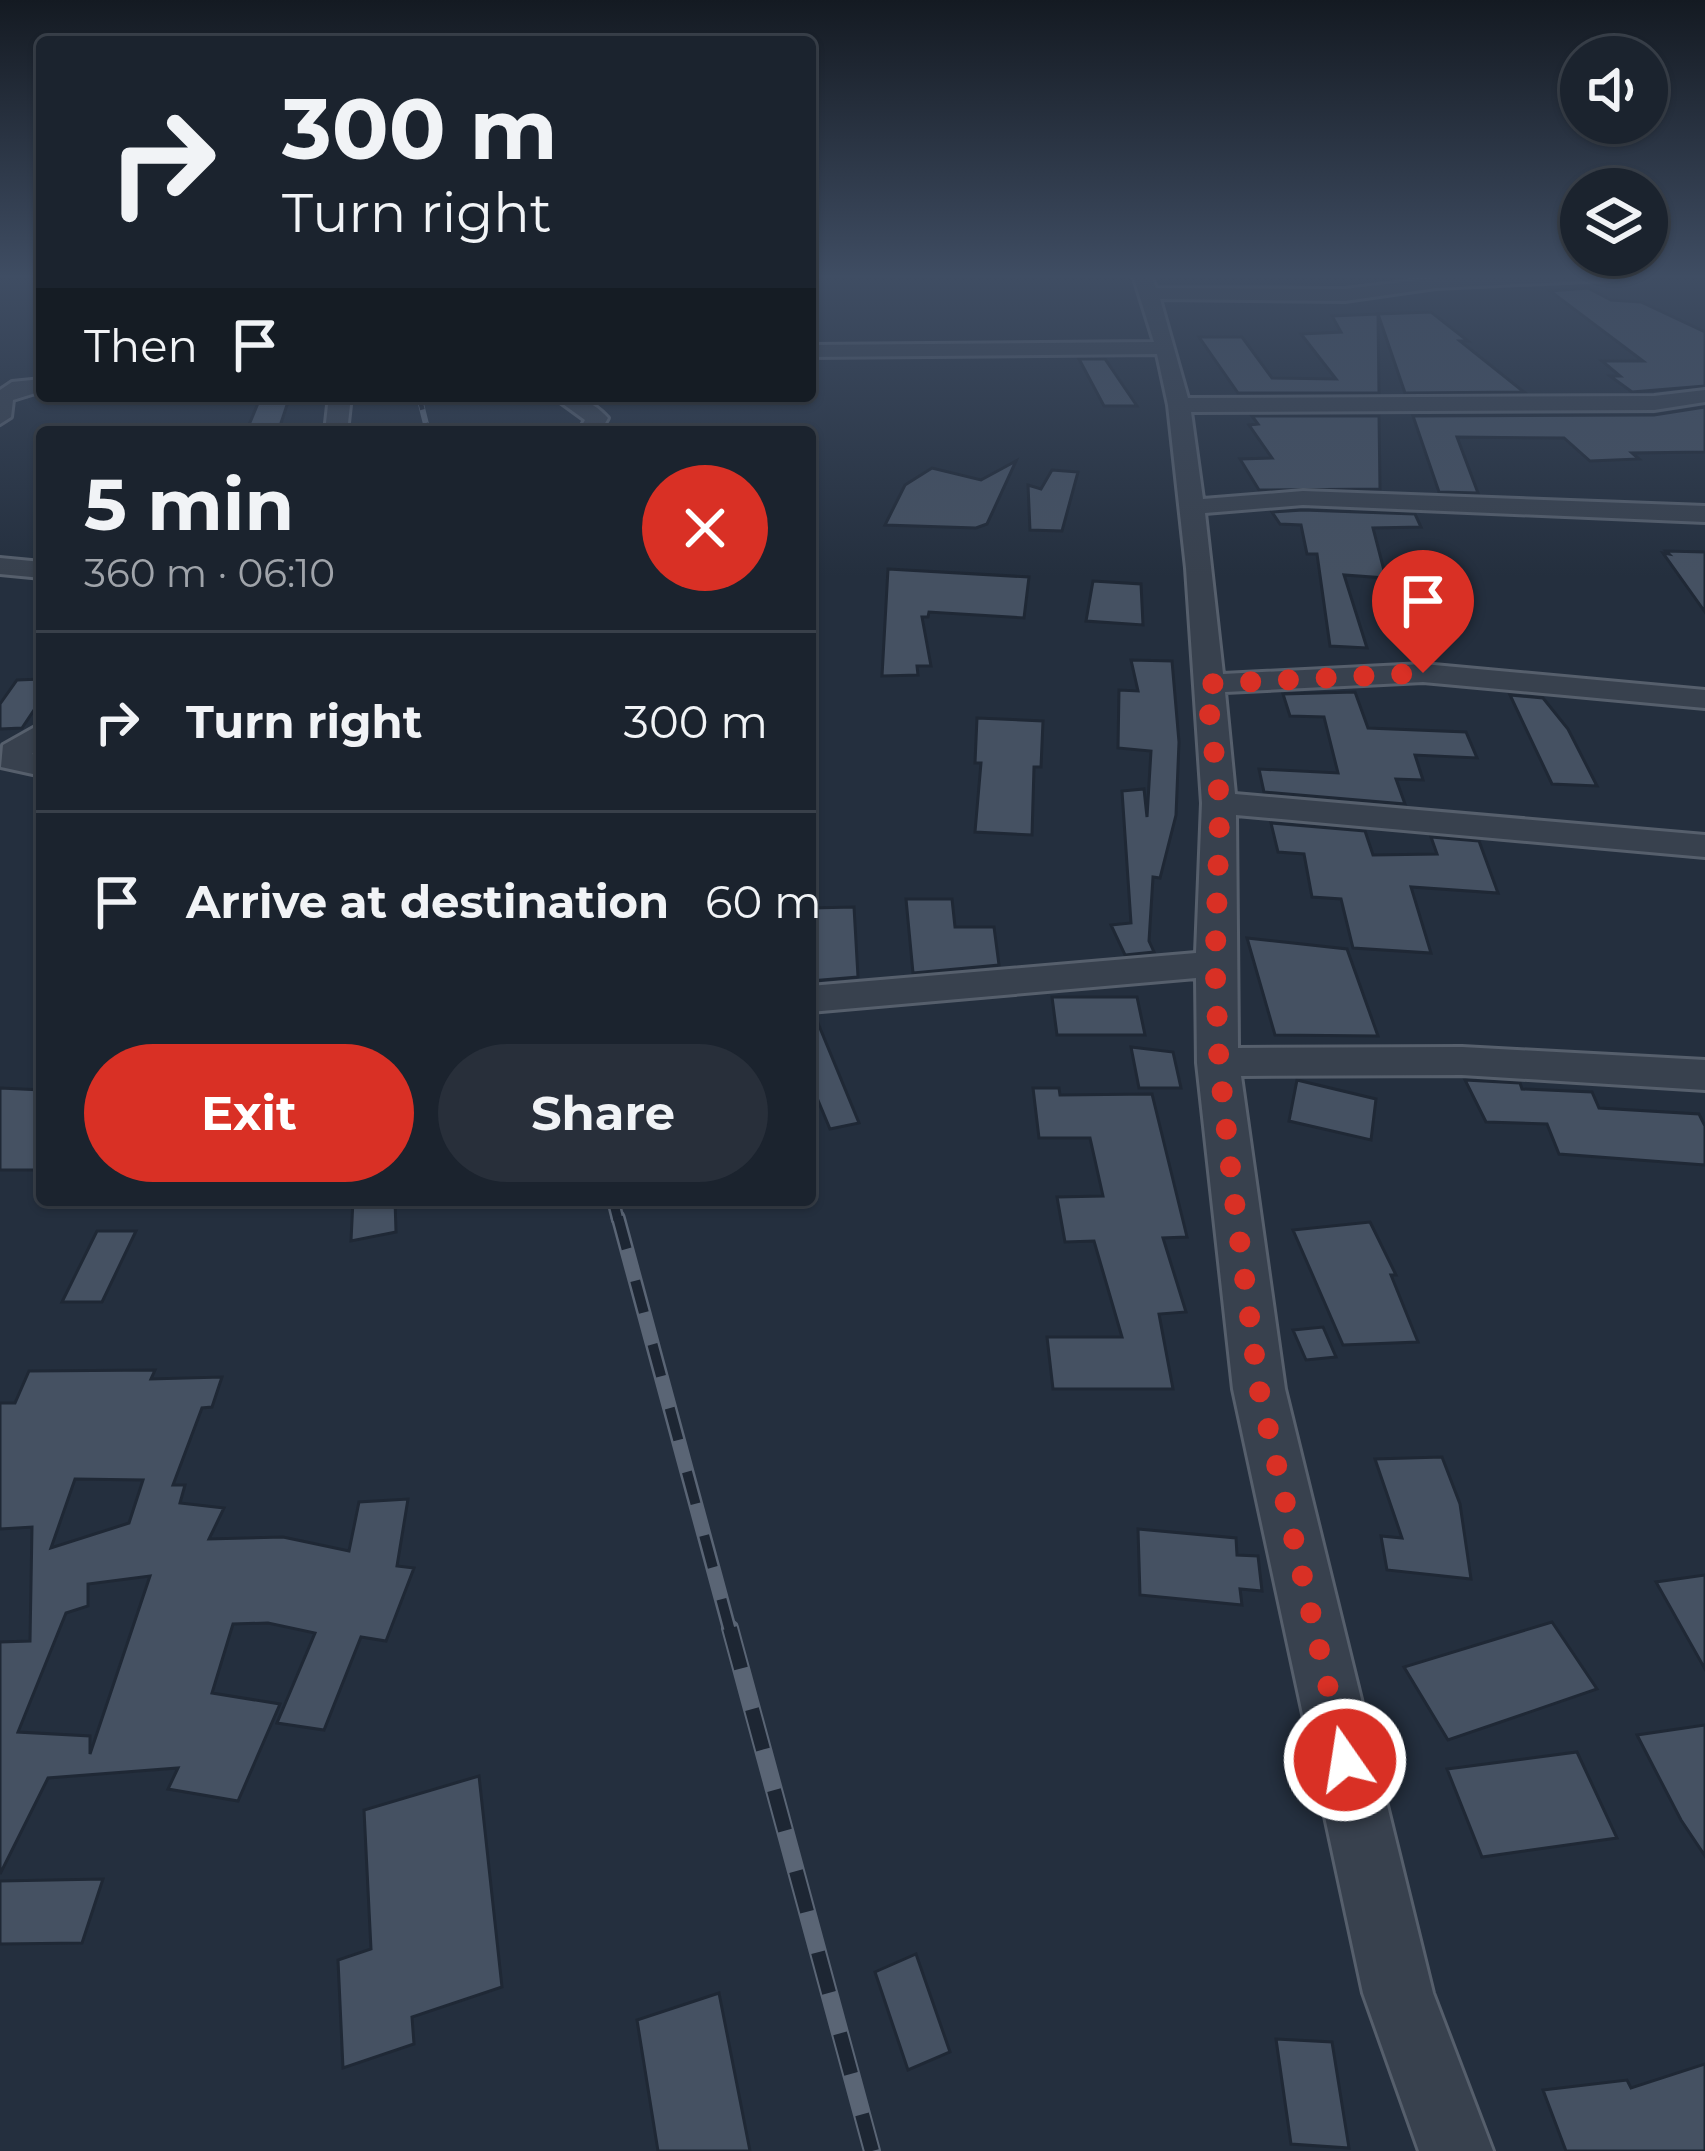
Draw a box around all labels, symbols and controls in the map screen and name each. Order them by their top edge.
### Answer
map controls [1560,36,1668,276]
button: sound [1560,36,1668,144]
text: 300 m [282,78,558,180]
icon: right [84,84,240,240]
button: layers [1560,168,1668,276]
text: Turn right [282,180,552,246]
icon: arrive [222,312,288,378]
text: Then [84,318,198,373]
text: 5 min [84,460,294,548]
button: close [642,465,768,591]
text: 360 m · 06:10 [84,549,335,597]
pin [1372,550,1474,673]
icon: arrive [1390,568,1456,634]
icon: right [84,689,150,755]
text: Turn right [186,694,422,749]
text: 300 m [624,694,768,749]
icon: arrive [84,869,150,935]
text: Arrive at destination [186,874,669,929]
text: 60 m [705,874,822,929]
button: Exit [84,1044,414,1182]
button: Share [438,1044,768,1182]
position arrow [1282,1697,1408,1823]

